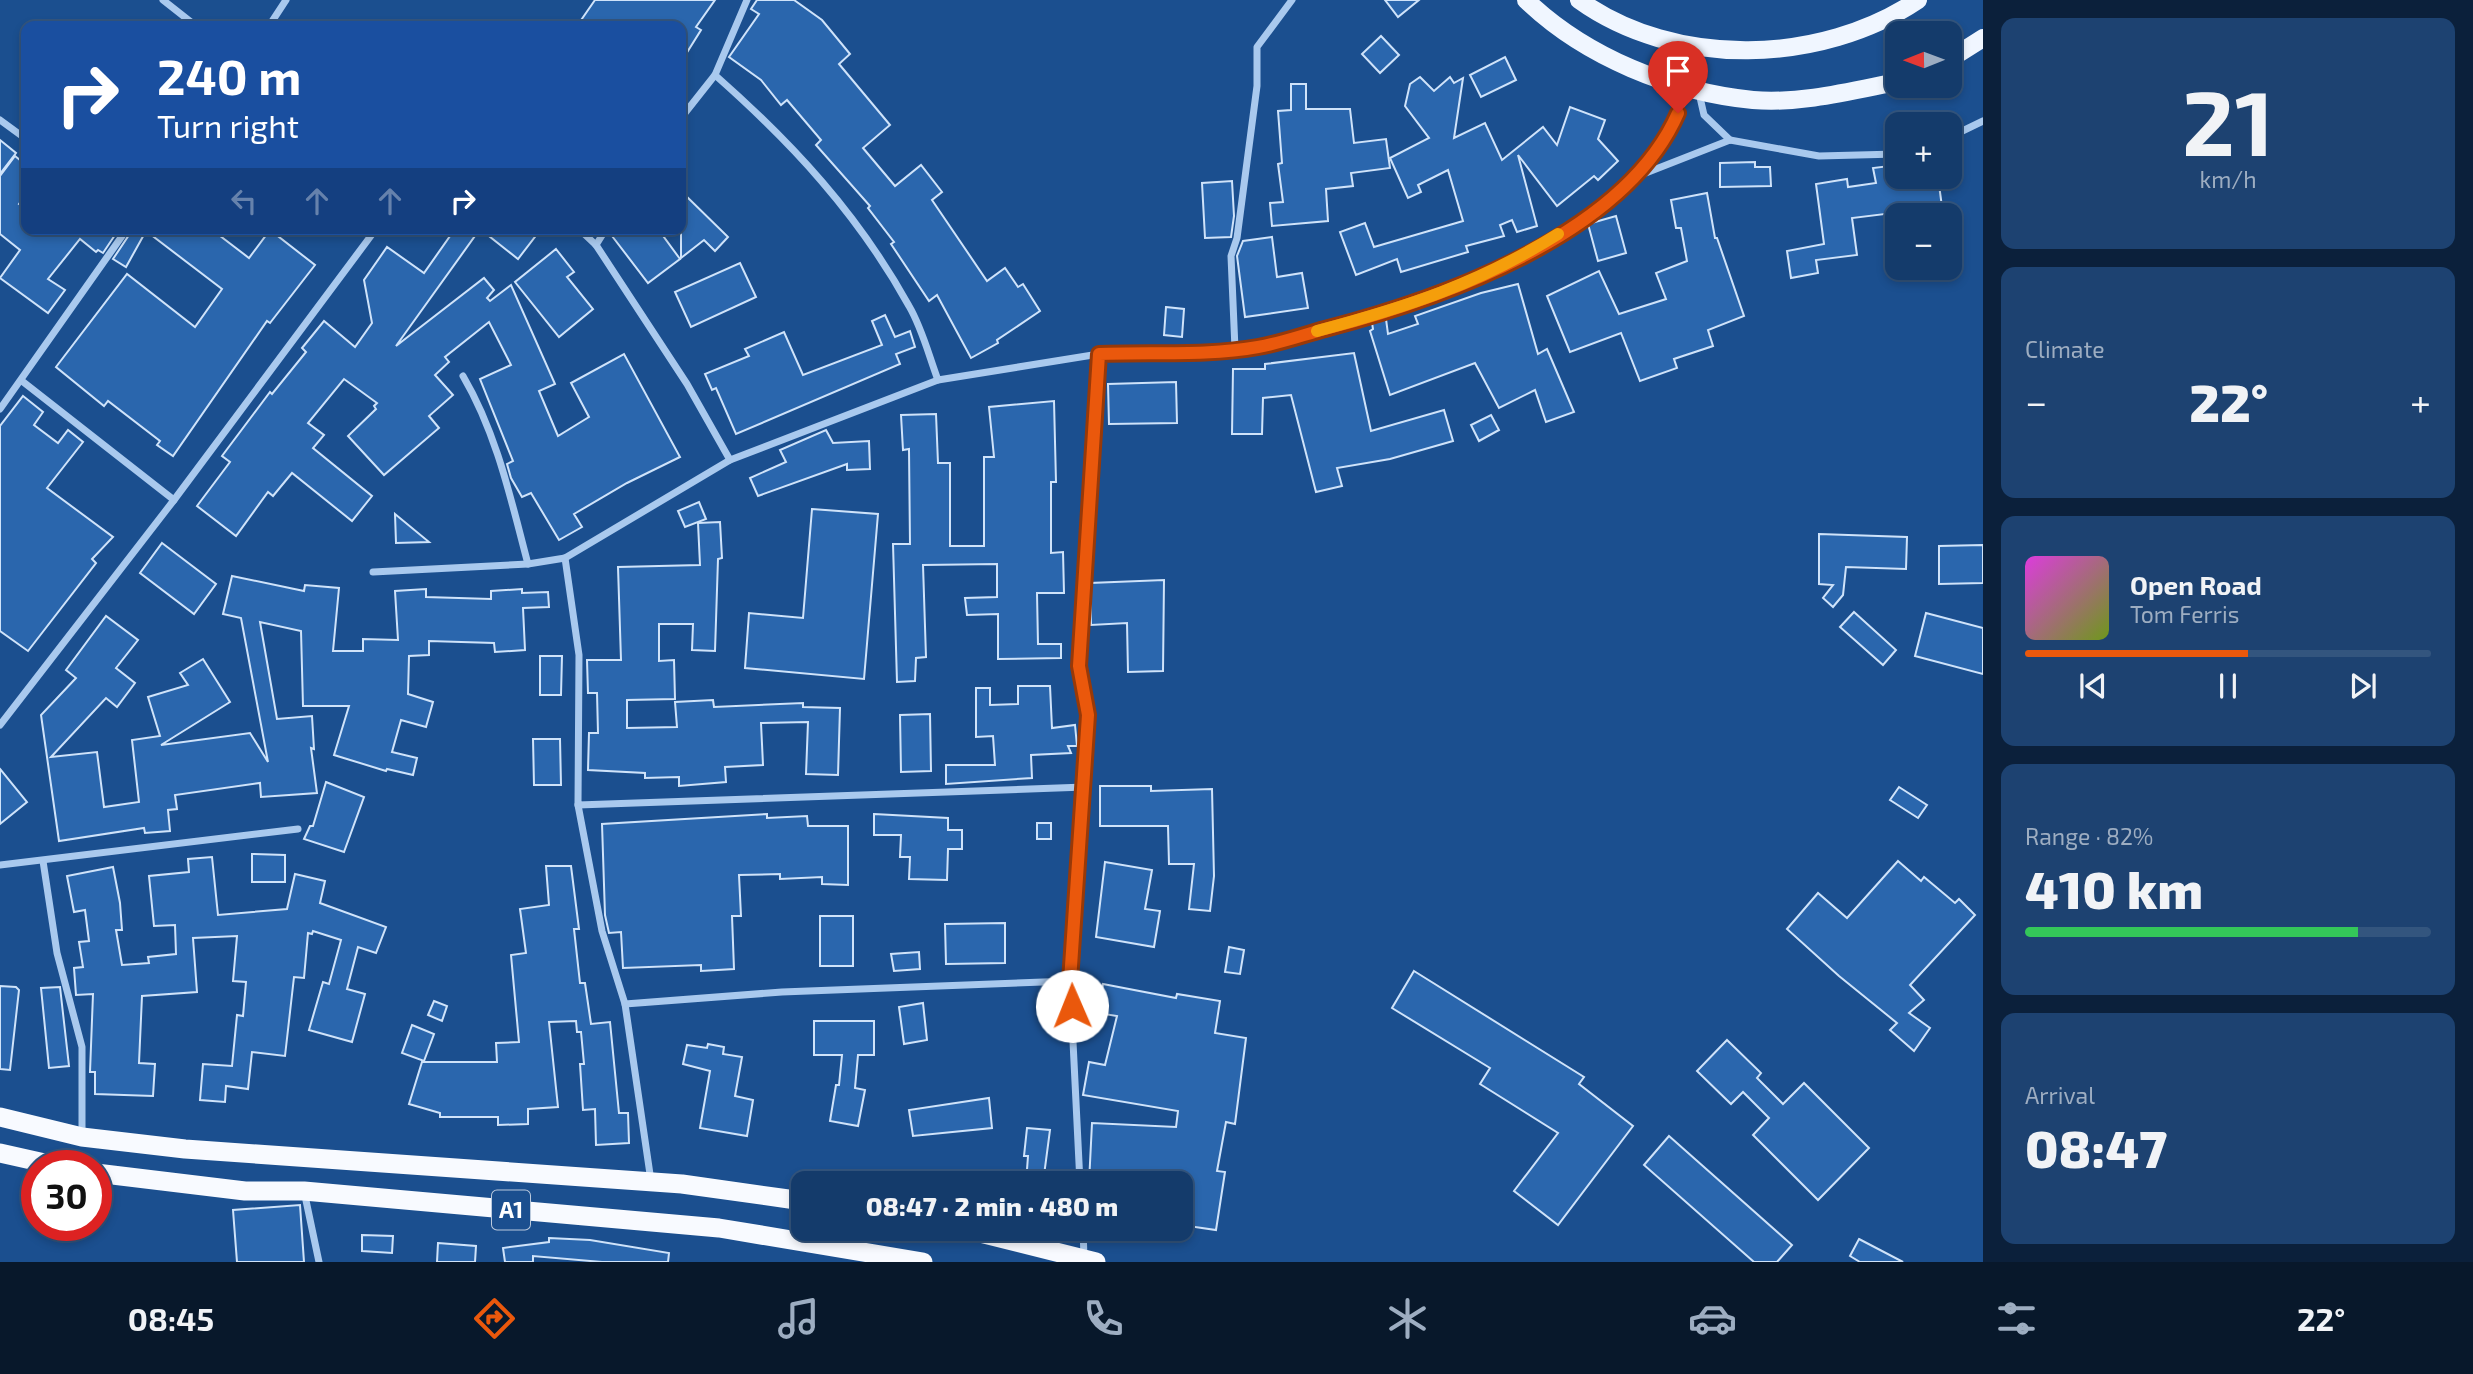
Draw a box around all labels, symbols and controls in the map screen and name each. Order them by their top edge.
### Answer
north arrow [1885,21,1962,98]
map controls [1885,21,1962,280]
pin [1648,41,1708,113]
text: 240 m [157,46,301,105]
icon: right [42,49,133,140]
icon: arrive [1659,52,1697,90]
text: 21 [2182,65,2274,174]
text: Turn right [157,106,299,144]
button: + [1885,112,1962,189]
text: km/h [2199,165,2257,193]
icon: left [225,182,263,220]
icon: ahead [298,182,336,220]
icon: ahead [371,182,409,220]
icon: right [444,182,482,220]
button: − [1885,203,1962,280]
text: Climate [2025,335,2105,363]
text: 22° [2189,370,2268,432]
text: − [2025,378,2047,424]
text: + [2410,378,2431,424]
text: Open Road [2130,569,2262,600]
text: Tom Ferris [2130,600,2239,628]
icon: previous [2074,667,2112,705]
icon: pause [2209,667,2247,705]
icon: next [2344,667,2382,705]
text: Range · 82% [2025,822,2153,850]
text: 410 km [2025,857,2203,919]
position arrow [1035,969,1109,1043]
text: Arrival [2025,1081,2095,1109]
text: 08:47 [2025,1116,2167,1178]
speed limit sign: 30 [21,1150,112,1241]
road number: A1 [492,1190,530,1230]
text: 08:47 · 2 min · 480 m [866,1190,1118,1221]
icon: directions [470,1294,519,1343]
icon: music [774,1294,823,1343]
icon: phone [1079,1294,1128,1343]
icon: climate [1383,1294,1432,1343]
icon: car [1688,1294,1737,1343]
icon: filters [1992,1294,2041,1343]
text: 08:45 [128,1299,214,1337]
text: 22° [2297,1299,2345,1337]

